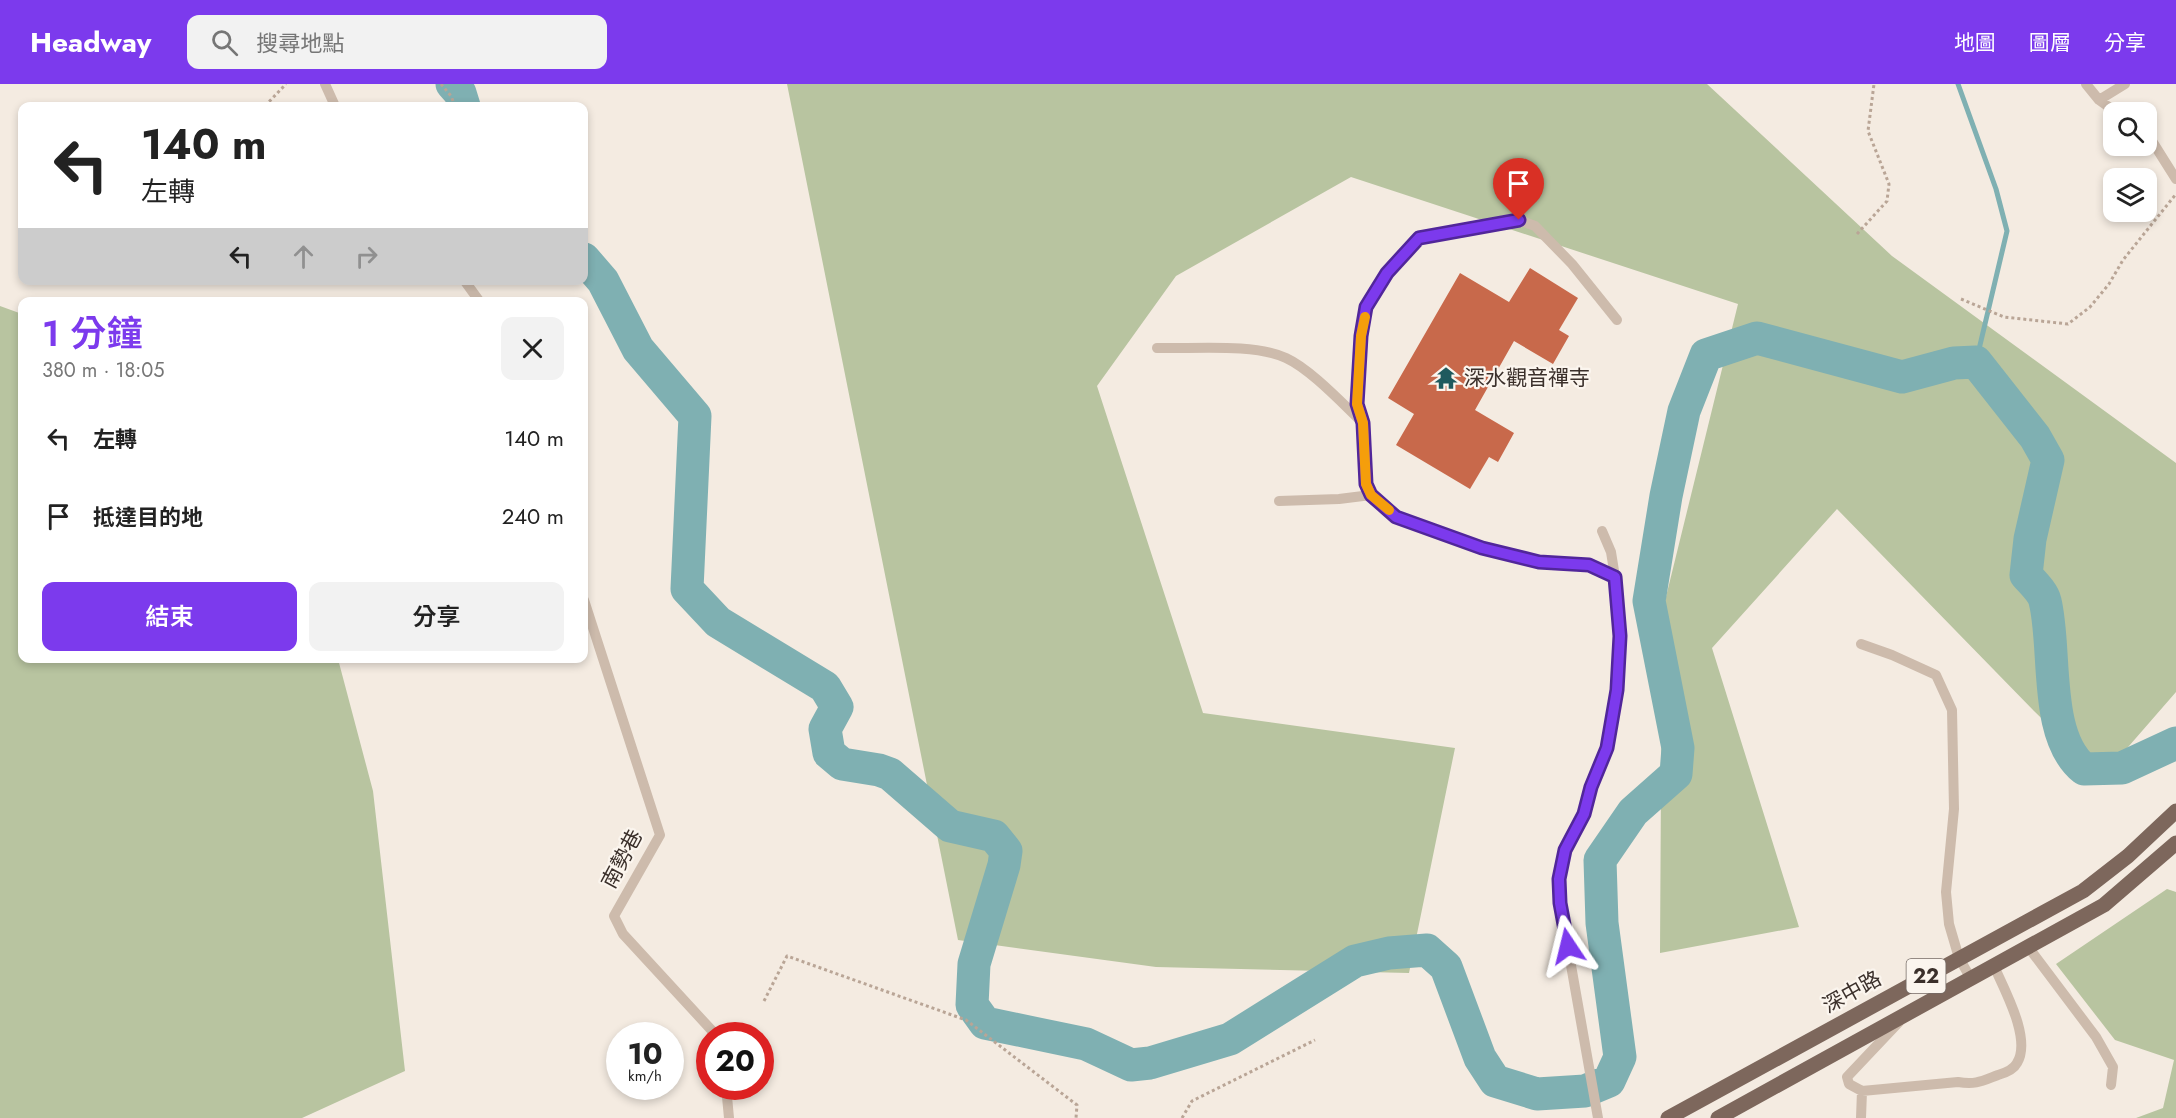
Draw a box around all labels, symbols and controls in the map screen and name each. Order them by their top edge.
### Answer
search box [187,15,607,69]
text: Headway [30,22,151,63]
icon: search [208,26,241,59]
text: 搜尋地點 [256,27,344,59]
text: 地圖 [1954,28,1996,58]
text: 圖層 [2029,28,2071,58]
text: 分享 [2104,28,2146,58]
map controls [2103,102,2157,222]
button: search [2103,102,2157,156]
text: 140 m [141,114,267,175]
icon: left [42,126,120,204]
pin [1493,158,1544,220]
icon: arrive [1502,167,1535,200]
button: layers [2103,168,2157,222]
text: 左轉 [141,172,195,211]
icon: left [224,240,257,273]
icon: ahead [287,240,320,273]
icon: right [350,240,383,273]
text: 1 分鐘 [42,307,142,359]
button: close [501,317,564,380]
text: 380 m · 18:05 [42,356,165,385]
place label: 深水觀音禪寺 [1464,363,1590,393]
temple icon: 深水觀音禪寺 [1433,365,1459,391]
icon: left [42,422,75,455]
text: 140 m [504,422,564,454]
text: 左轉 [93,423,137,455]
icon: arrive [42,500,75,533]
text: 240 m [502,500,564,532]
text: 抵達目的地 [93,501,203,533]
button: 結束 [42,582,297,651]
button: 分享 [309,582,564,651]
street label: 南勢巷 [594,824,650,894]
position arrow [1536,914,1600,978]
road number: 22 [1906,959,1946,993]
street label: 深中路 [1817,964,1887,1020]
speed limit sign: 20 [696,1022,774,1100]
text: 10 [627,1032,663,1075]
text: km/h [628,1065,662,1087]

